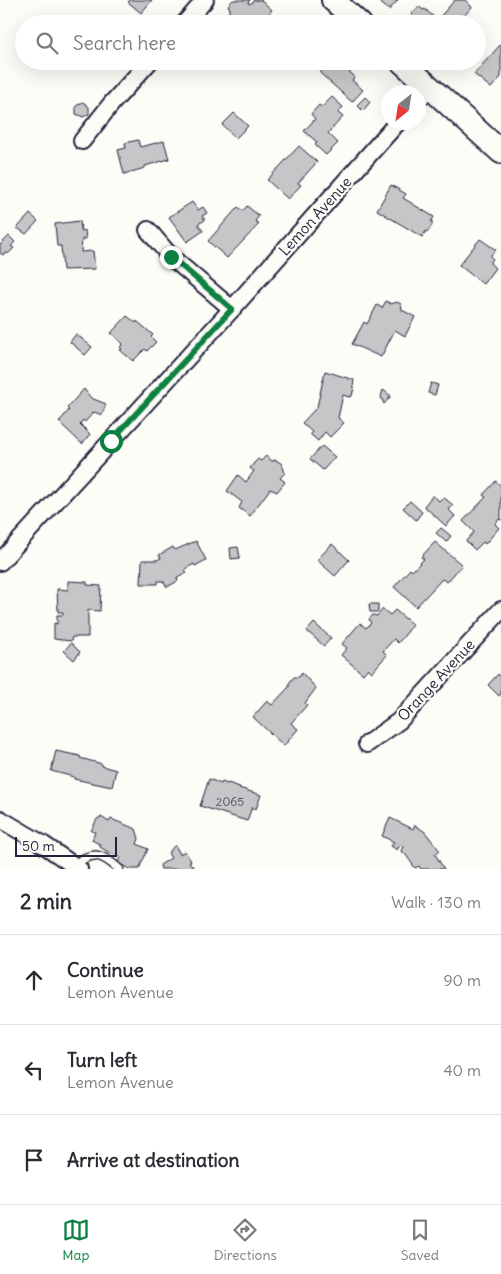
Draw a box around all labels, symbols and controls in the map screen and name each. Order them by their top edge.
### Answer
search box [15,15,486,70]
icon: search [33,29,61,57]
text: Search here [73,31,176,55]
north arrow [381,85,426,130]
street label: Lemon Avenue [275,173,355,259]
route end [160,246,183,269]
route start [100,430,123,453]
street label: Orange Avenue [393,635,479,725]
house number: 2065 [216,794,244,809]
scale bar [15,834,118,857]
text: 50 m [22,837,55,855]
text: 2 min [20,888,72,915]
text: Walk · 130 m [391,892,481,912]
text: Continue [67,958,144,982]
icon: ahead [20,966,48,994]
text: 90 m [443,970,481,990]
text: Lemon Avenue [67,982,174,1002]
text: Turn left [67,1048,137,1072]
icon: left [20,1056,48,1084]
text: 40 m [443,1060,481,1080]
text: Lemon Avenue [67,1072,174,1092]
icon: arrive [20,1146,48,1174]
text: Arrive at destination [67,1148,240,1172]
tab: Map [62,1216,90,1264]
tab: Directions [214,1216,277,1264]
tab: Saved [401,1216,439,1264]

